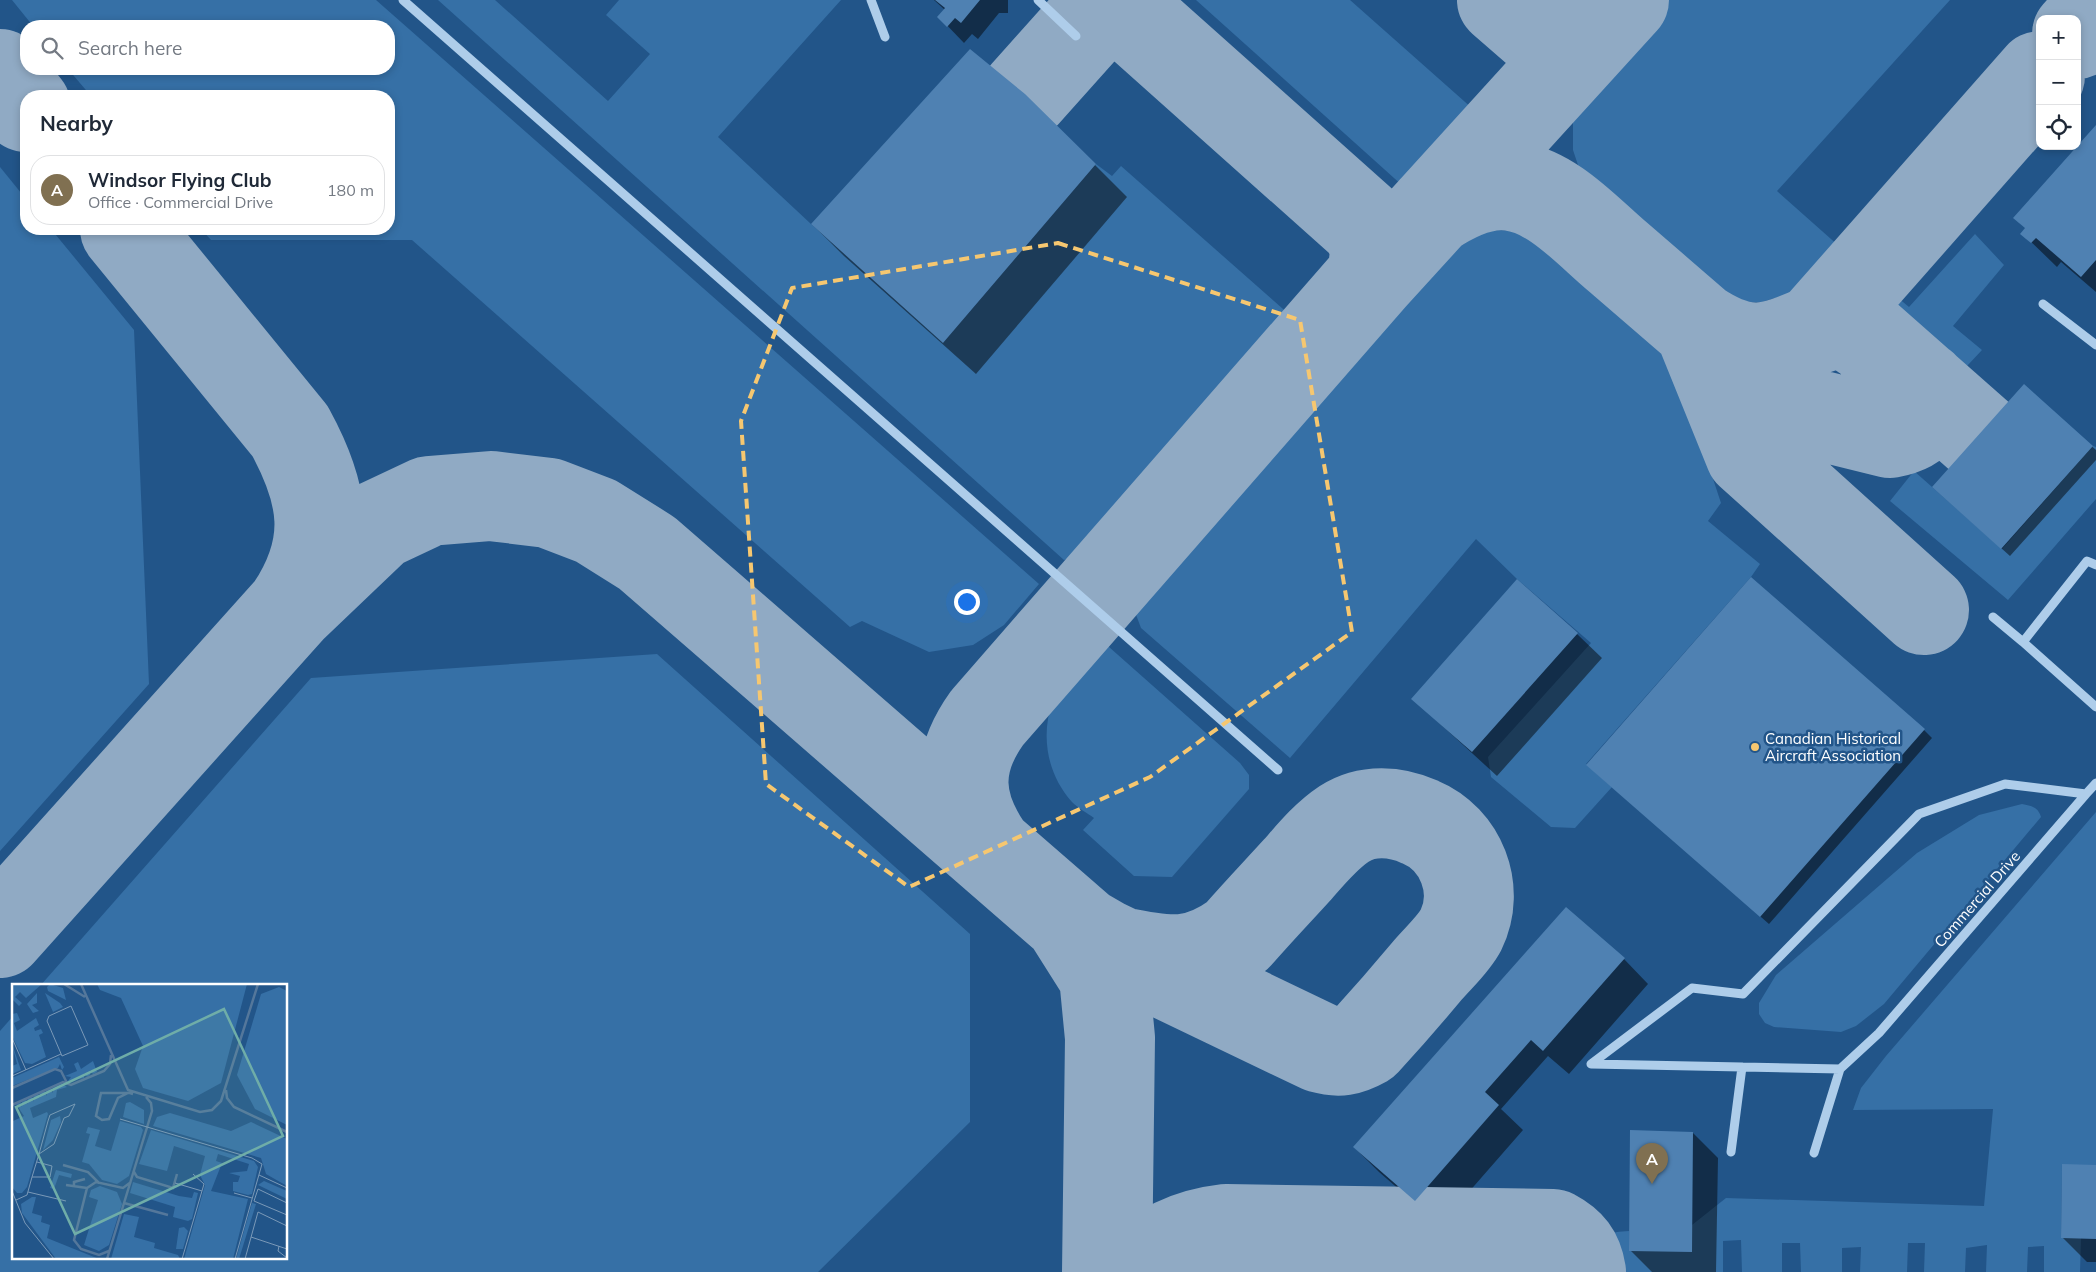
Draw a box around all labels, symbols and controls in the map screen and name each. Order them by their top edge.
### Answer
map controls [2036,15,2081,150]
button: + [2036,15,2081,60]
search box [20,20,395,75]
icon: search [38,34,66,62]
text: Search here [78,36,182,60]
button: − [2036,60,2081,105]
button: locate [2036,105,2081,150]
text: Nearby [40,110,113,136]
text: Windsor Flying Club [88,168,272,192]
text: A [51,180,63,200]
text: 180 m [327,180,374,200]
text: Office · Commercial Drive [88,192,273,212]
your location [954,589,980,615]
place label: Canadian Historical Aircraft Association [1765,729,1901,765]
marker: Canadian Historical Aircraft Association [1749,741,1761,753]
street label: Commercial Drive [1930,847,2024,951]
inset map [12,984,288,1260]
pin: A [1636,1143,1668,1184]

